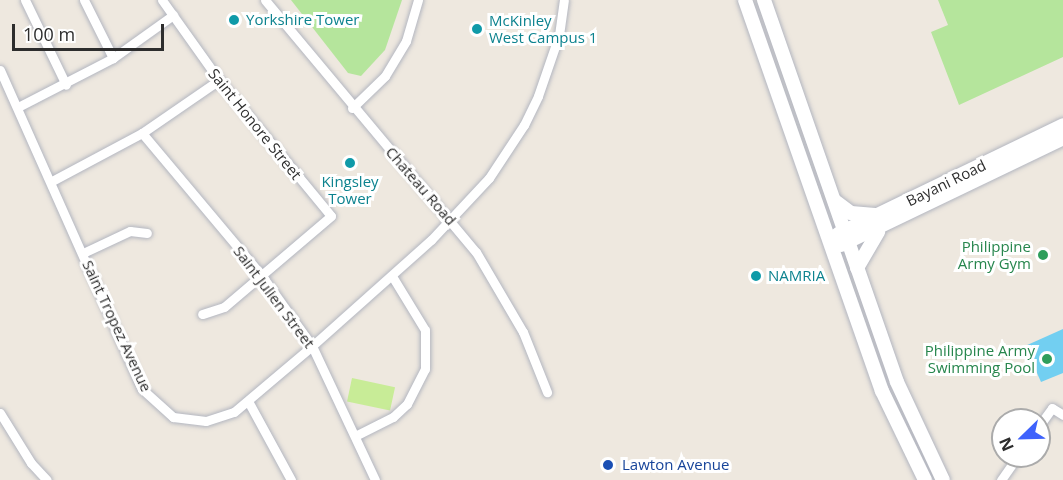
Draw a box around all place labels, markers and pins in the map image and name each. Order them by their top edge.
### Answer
place label: Yorkshire Tower [246,11,359,29]
place label: McKinley West Campus 1 [489,11,597,46]
marker: Yorkshire Tower [227,13,241,27]
marker: McKinley West Campus 1 [470,22,484,36]
marker: Kingsley Tower [343,156,357,170]
place label: Kingsley Tower [321,172,379,207]
place label: Philippine Army Gym [958,237,1031,272]
marker: Philippine Army Gym [1036,248,1050,262]
place label: NAMRIA [768,267,825,285]
marker: NAMRIA [749,269,763,283]
place label: Philippine Army Swimming Pool [925,341,1035,376]
marker: Philippine Army Swimming Pool [1040,352,1054,366]
marker: Lawton Avenue [599,456,617,474]
place label: Lawton Avenue [622,456,729,474]

